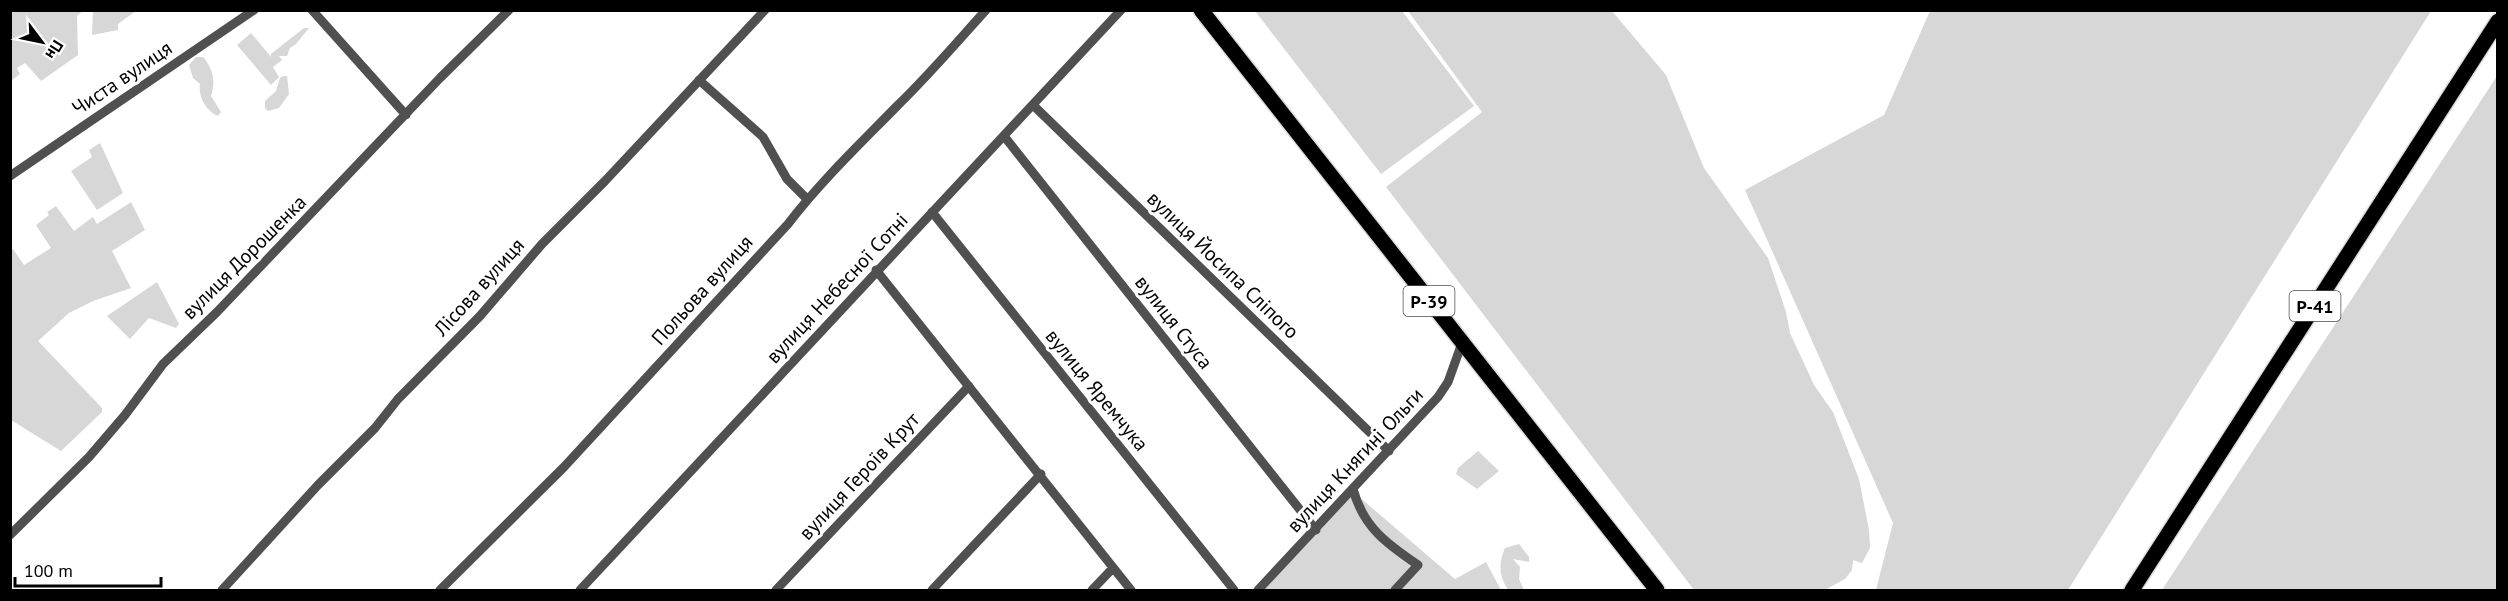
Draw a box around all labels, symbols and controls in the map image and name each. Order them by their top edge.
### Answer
north arrow [12,12,72,72]
street label: Чиста вулиця [67,35,177,121]
text: Пн [41,37,68,63]
street label: вулиця Йосипа Сліпого [1142,186,1304,344]
street label: вулиця Дорошенка [176,189,312,325]
street label: вулиця Небесної Сотні [760,207,914,369]
street label: Польова вулиця [646,230,758,350]
street label: Лісова вулиця [428,233,530,342]
street label: вулиця Стуса [1129,270,1219,374]
road number: Р-39 [1404,286,1454,316]
road number: Р-41 [2290,291,2340,321]
street label: вулиця Яремчука [1040,324,1154,456]
street label: вулиця Княгині Ольги [1281,382,1429,538]
street label: вулиця Героїв Крут [793,407,925,545]
scale bar [15,550,160,588]
text: 100 m [24,559,73,582]

